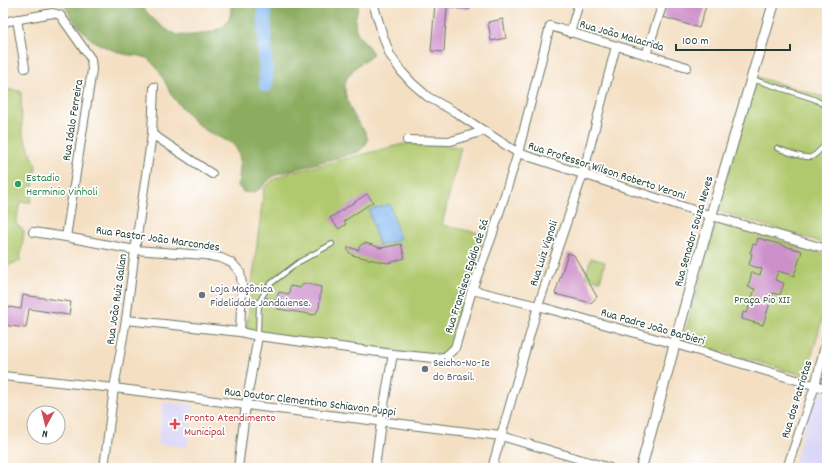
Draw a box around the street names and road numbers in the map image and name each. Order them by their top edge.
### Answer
street label: Rua João Malacrida [577,16,666,57]
street label: Rua Idalo Ferreira [59,78,88,162]
street label: Rua Professor Wilson Roberto Veroni [526,138,687,205]
street label: Rua Senador Souza Neves [670,174,718,289]
street label: Rua Francisco Egídio de Sá [441,217,494,336]
street label: Rua Luiz Vignoli [526,218,563,288]
street label: Rua Pastor João Marcondes [95,222,221,257]
street label: Rua João Ruiz Galian [103,252,132,346]
street label: Rua Padre João Barbieri [599,304,707,350]
street label: Rua dos Patriotas [777,358,817,441]
street label: Rua Doutor Clementino Schiavon Puppi [223,384,396,421]

